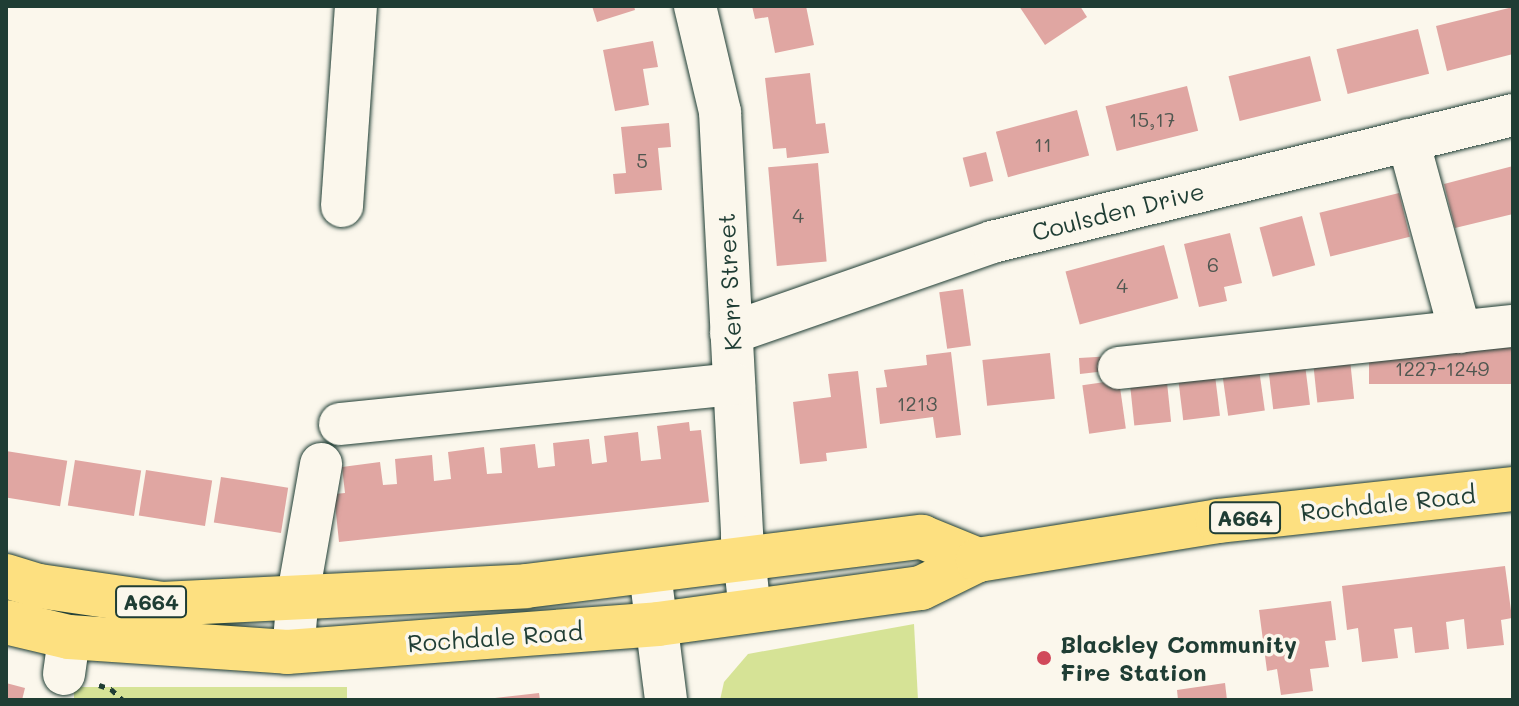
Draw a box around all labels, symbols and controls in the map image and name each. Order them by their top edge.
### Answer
house number: 15,17 [1129,107,1175,131]
house number: 11 [1034,132,1052,156]
house number: 5 [636,148,648,172]
street label: Coulsden Drive [1029,176,1207,246]
house number: 4 [792,203,804,227]
street label: Kerr Street [711,213,747,351]
house number: 6 [1207,252,1219,276]
house number: 4 [1116,273,1128,297]
house number: 1227-1249 [1395,356,1489,380]
house number: 1213 [897,391,937,415]
street label: Rochdale Road [1299,479,1477,527]
road number: A664 [1209,500,1281,536]
road number: A664 [115,584,187,620]
street label: Rochdale Road [406,617,584,657]
place label: Blackley Community Fire Station [1060,630,1297,686]
marker: Blackley Community Fire Station [1035,649,1053,667]

